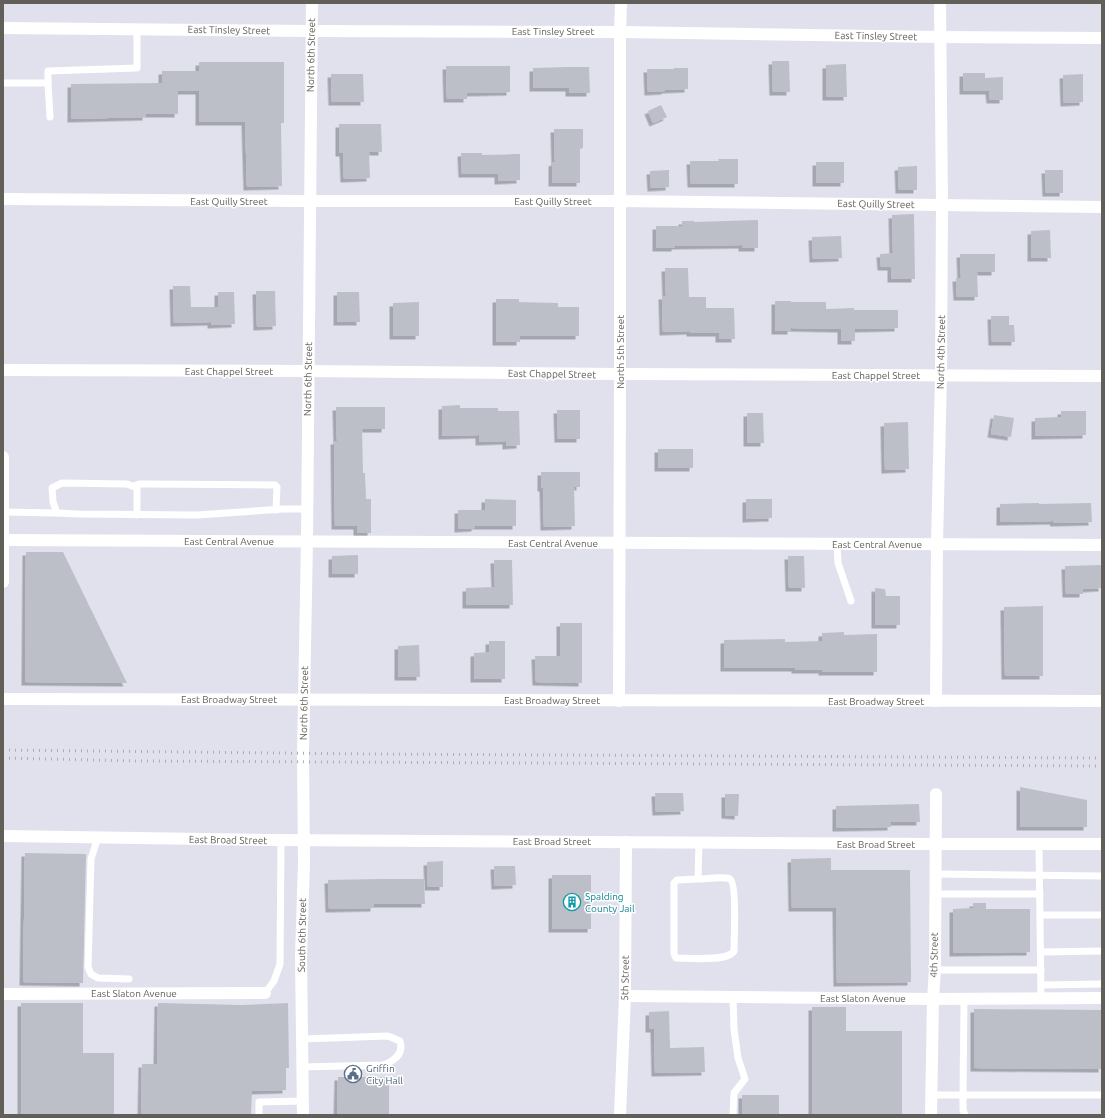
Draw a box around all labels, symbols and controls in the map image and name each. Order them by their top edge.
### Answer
street label: North 6th Street [305,18,317,92]
street label: East Tinsley Street [188,24,271,36]
street label: East Tinsley Street [512,26,594,37]
street label: East Tinsley Street [835,30,918,42]
street label: East Quilly Street [190,196,268,207]
street label: East Quilly Street [514,196,592,207]
street label: East Quilly Street [837,198,915,210]
street label: North 5th Street [615,315,626,389]
street label: North 4th Street [935,315,947,389]
street label: North 6th Street [302,342,314,416]
street label: East Chappel Street [185,366,273,377]
street label: East Chappel Street [508,368,596,380]
street label: East Chappel Street [832,370,920,381]
street label: East Central Avenue [184,536,274,547]
street label: East Central Avenue [508,538,598,549]
street label: East Central Avenue [832,539,922,550]
street label: North 6th Street [298,666,310,740]
street label: East Broadway Street [181,694,277,705]
street label: East Broadway Street [504,695,600,706]
street label: East Broadway Street [828,696,924,707]
street label: East Broad Street [189,834,267,846]
street label: East Broad Street [513,836,591,847]
street label: East Broad Street [837,839,915,850]
place label: Spalding County Jail [585,891,635,914]
building icon: Spalding County Jail [562,892,582,912]
street label: South 6th Street [296,898,308,972]
street label: 4th Street [928,932,940,978]
street label: 5th Street [619,955,631,1001]
street label: East Slaton Avenue [91,988,177,999]
street label: East Slaton Avenue [820,993,906,1004]
place label: Griffin City Hall [366,1063,403,1086]
public building icon: Griffin City Hall [343,1064,363,1084]

